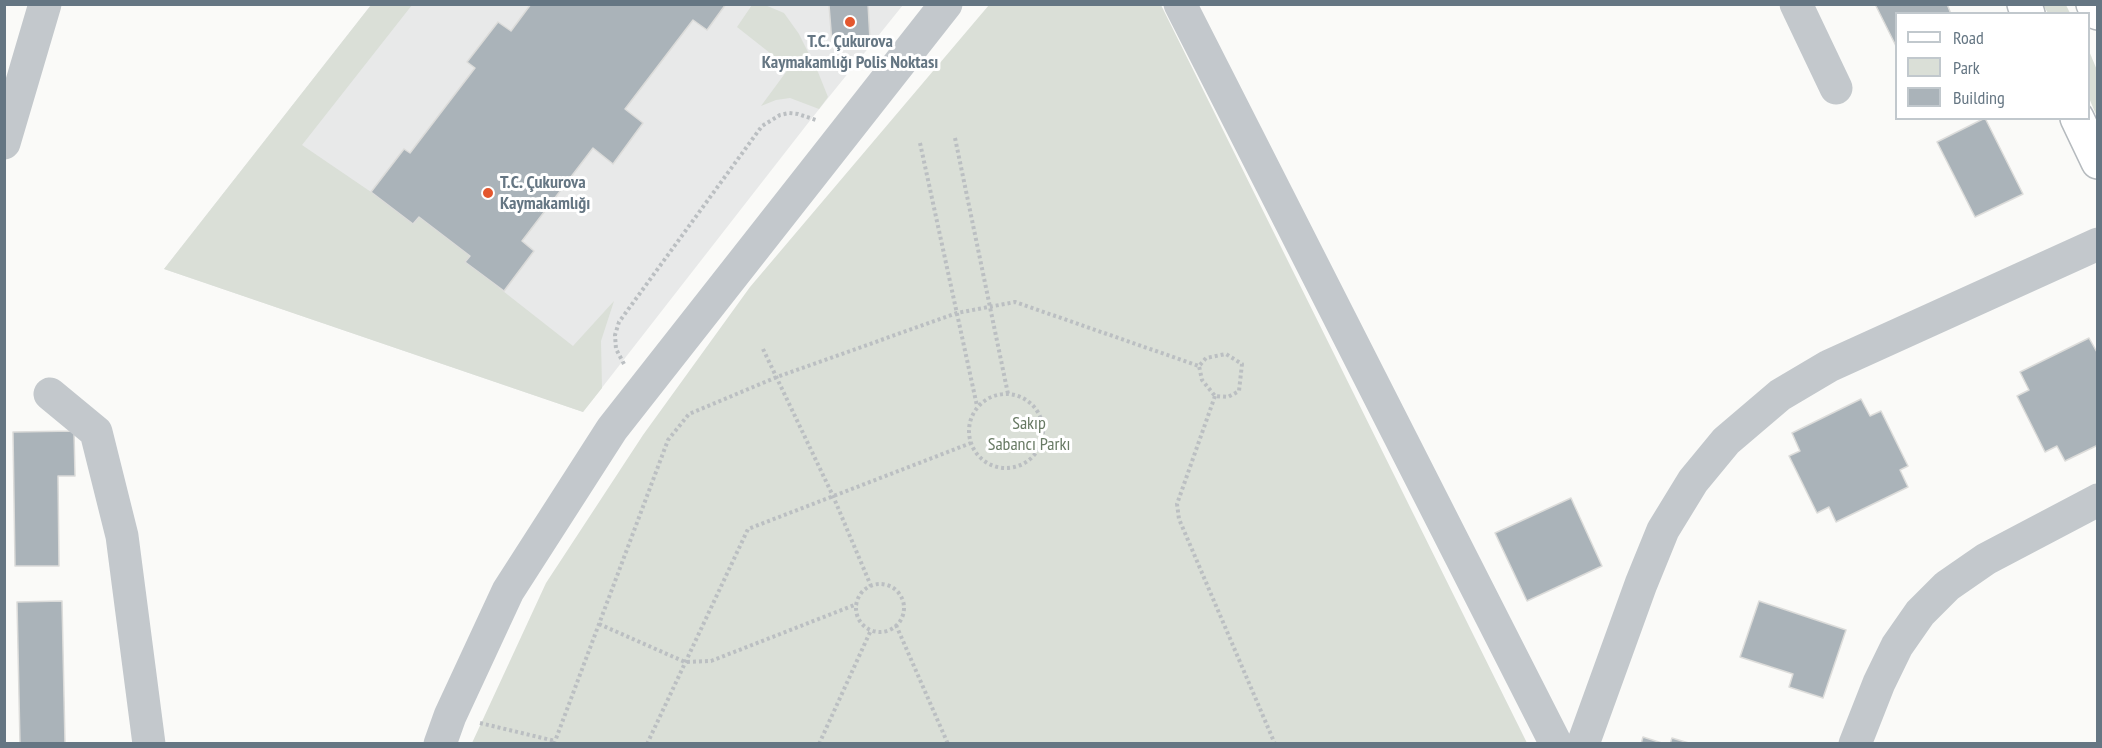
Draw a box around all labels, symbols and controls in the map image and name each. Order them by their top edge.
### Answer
legend [1895,12,2090,120]
marker: T.C. Çukurova Kaymakamlığı Polis Noktası [843,15,857,29]
text: Road [1953,26,1984,49]
place label: T.C. Çukurova Kaymakamlığı Polis Noktası [762,31,938,74]
text: Park [1953,56,1980,79]
text: Building [1953,86,2005,109]
place label: T.C. Çukurova Kaymakamlığı [500,172,590,214]
marker: T.C. Çukurova Kaymakamlığı [481,186,495,200]
park label: Sakıp Sabancı Parkı [988,413,1070,456]

